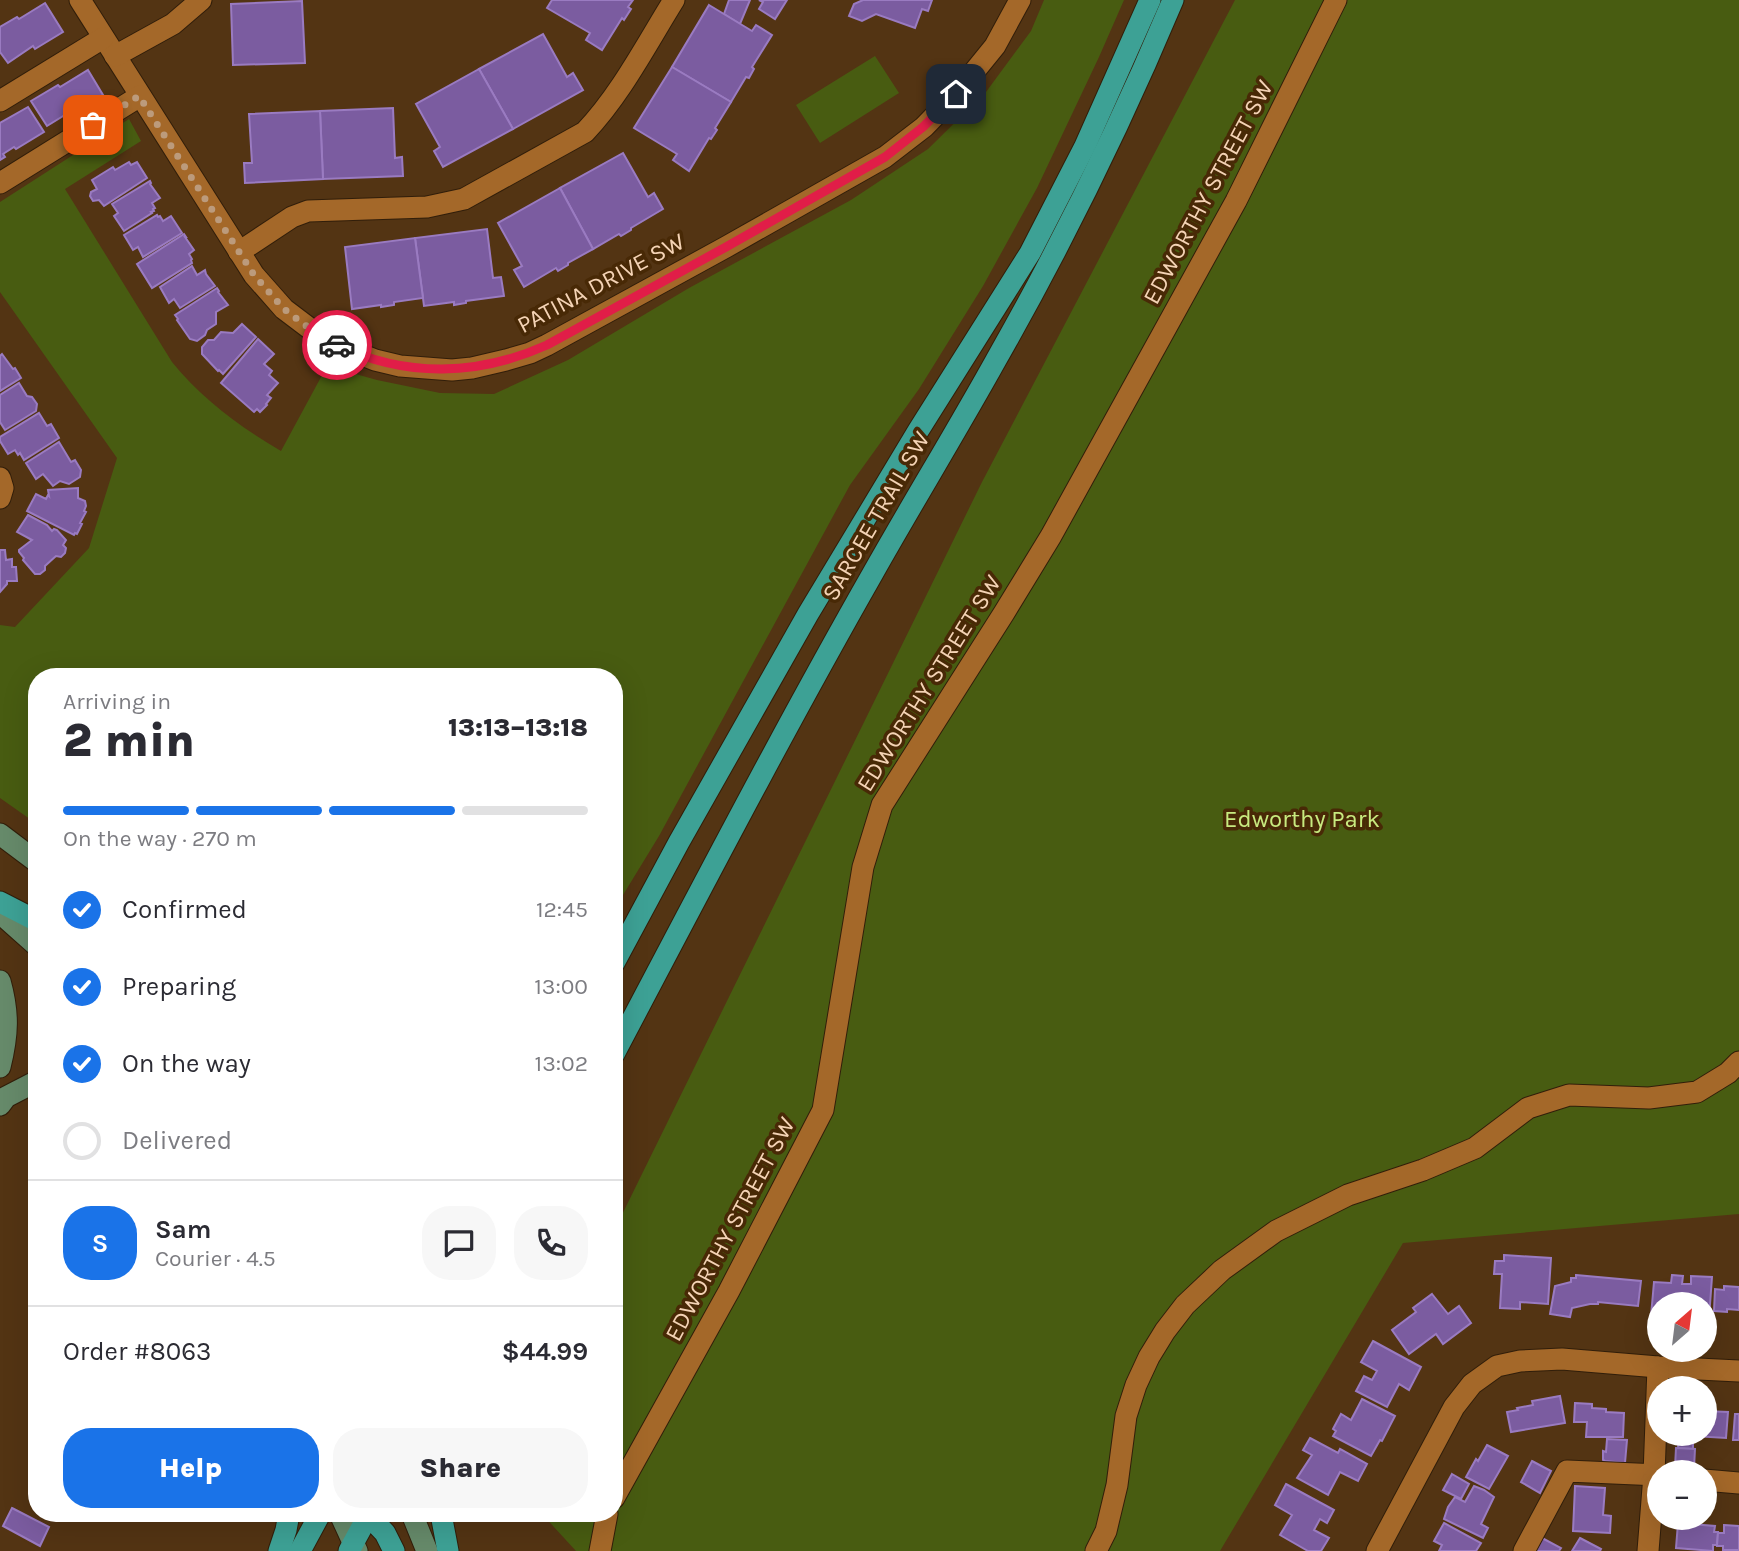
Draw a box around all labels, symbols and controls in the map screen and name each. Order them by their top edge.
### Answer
pin [926,64,986,124]
icon: home [937,75,975,113]
street label: EDWORTHY STREET SW [1137,75,1279,309]
pin [63,95,123,155]
icon: bag [74,106,112,144]
street label: PATINA DRIVE SW [512,227,690,339]
courier [302,310,372,380]
icon: car [318,326,356,364]
street label: SARCEE TRAIL SW [816,426,936,605]
street label: EDWORTHY STREET SW [851,569,1007,796]
text: Arriving in [63,688,171,715]
text: 13:13–13:18 [448,712,588,743]
text: 2 min [63,714,195,768]
park label: Edworthy Park [1224,805,1380,833]
text: On the way · 270 m [63,825,257,852]
icon: check [63,891,101,929]
text: Confirmed [122,894,247,925]
text: 12:45 [536,896,588,923]
icon: check [63,968,101,1006]
text: Preparing [122,971,236,1002]
text: 13:00 [534,973,588,1000]
icon: check [63,1045,101,1083]
text: On the way [122,1048,251,1079]
text: 13:02 [535,1050,588,1077]
street label: EDWORTHY STREET SW [659,1112,801,1346]
text: Delivered [122,1125,232,1156]
button: chat [422,1206,496,1280]
button: phone [514,1206,588,1280]
text: Sam [155,1214,211,1245]
text: S [92,1228,108,1259]
text: Courier · 4.5 [155,1245,276,1272]
north arrow [1647,1292,1717,1362]
map controls [1647,1292,1717,1530]
text: Order #8063 [63,1336,211,1367]
text: $44.99 [502,1336,588,1367]
button: + [1647,1376,1717,1446]
button: Help [63,1428,319,1508]
button: Share [333,1428,588,1508]
button: − [1647,1460,1717,1530]

